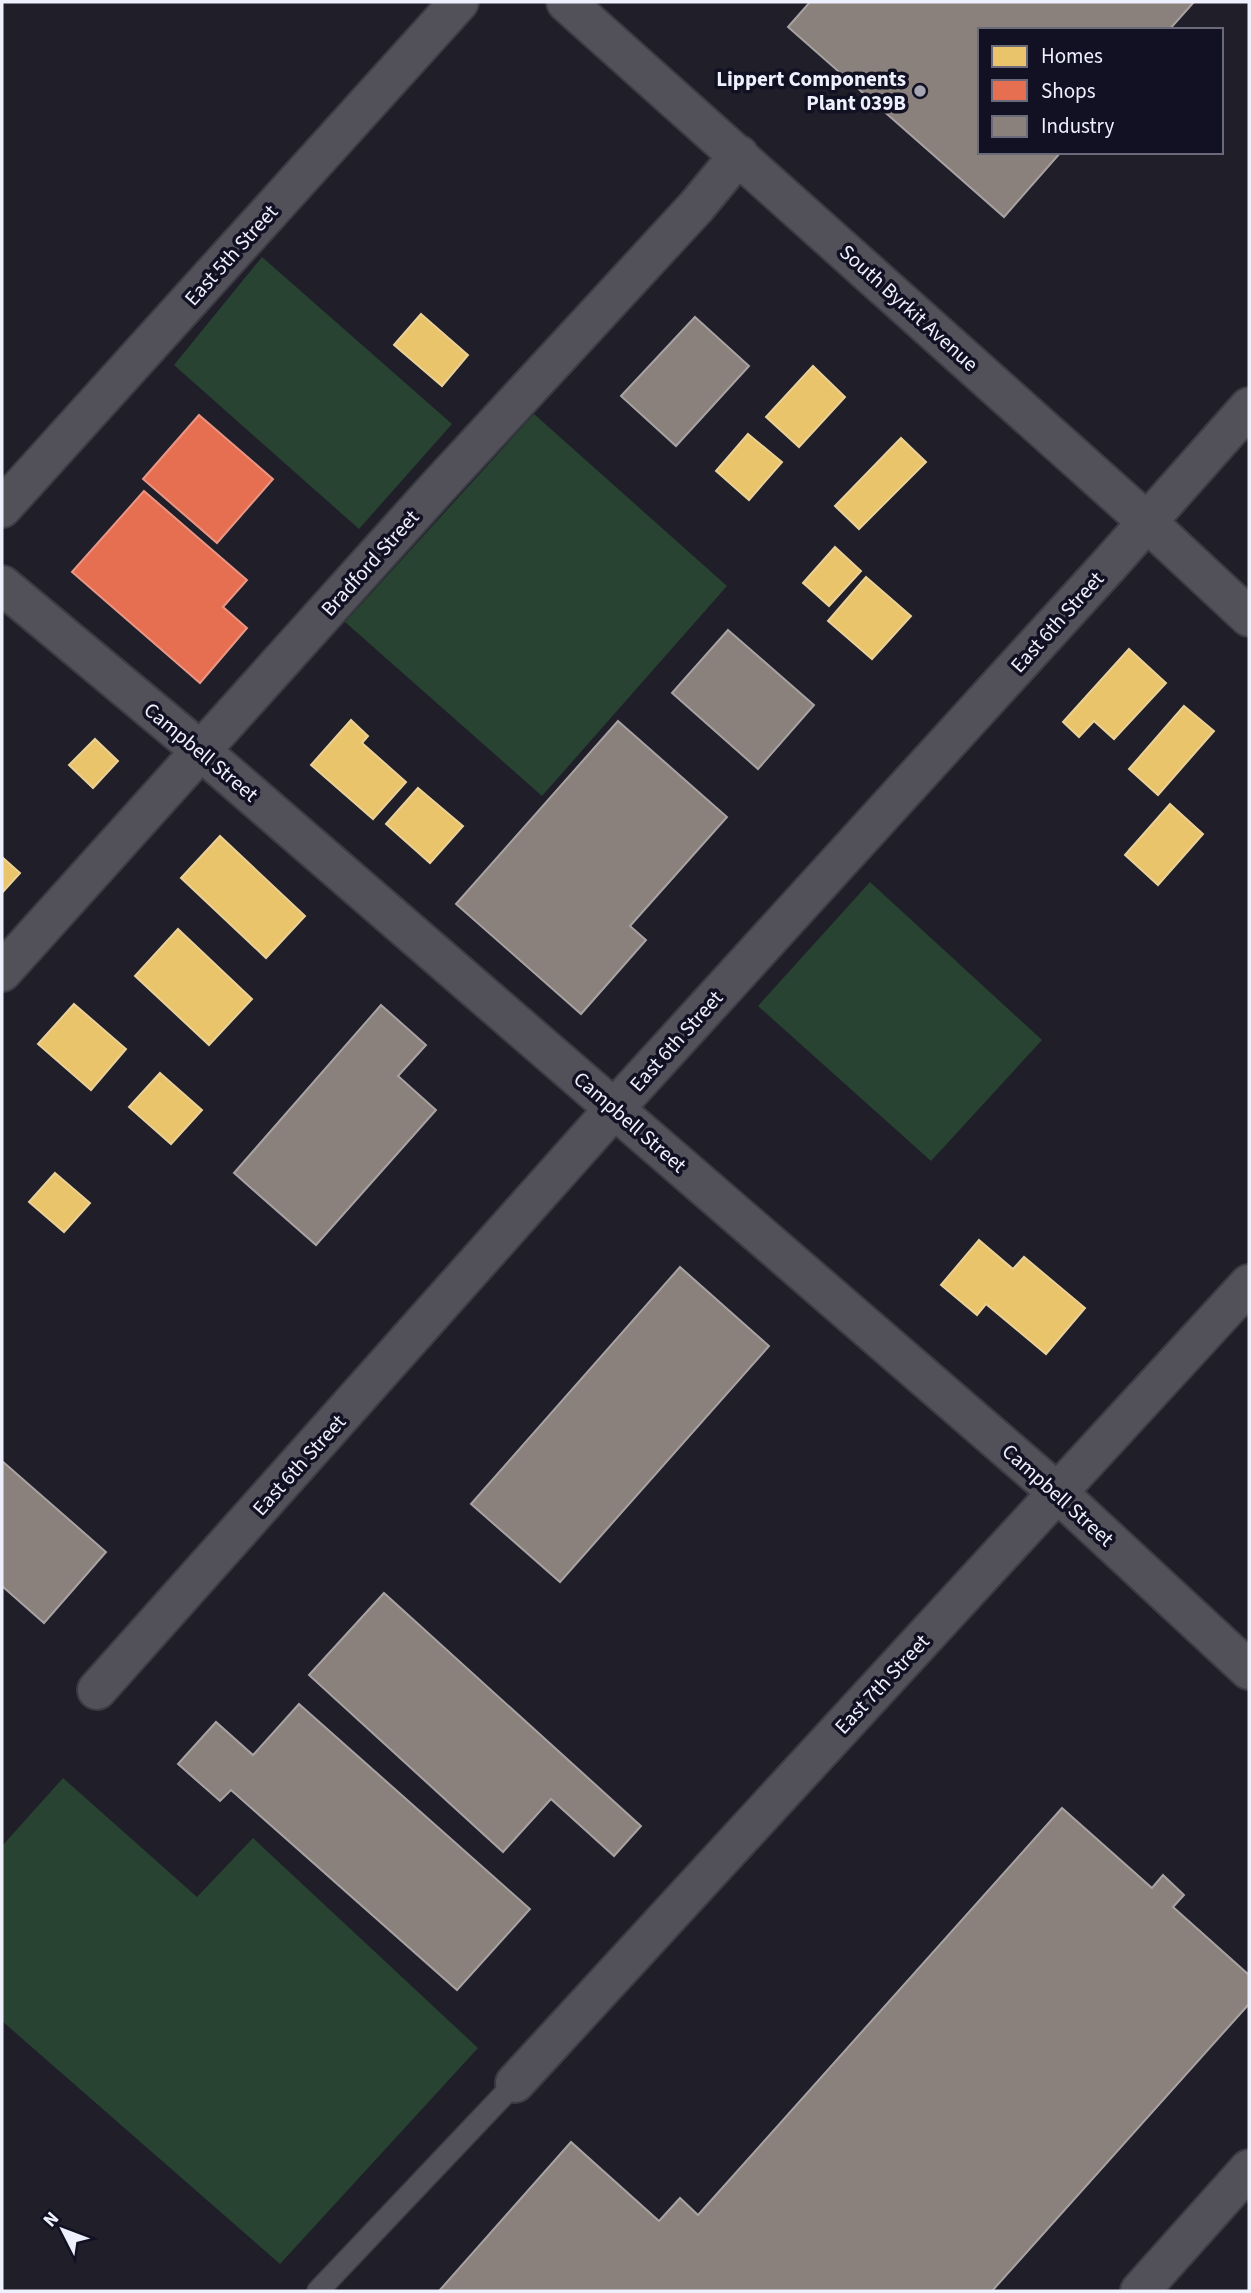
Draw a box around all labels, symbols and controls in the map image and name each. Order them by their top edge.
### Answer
legend [978,28,1223,154]
text: Homes [1041,41,1103,71]
place label: Lippert Components Plant 039B [716,64,906,118]
text: Shops [1041,76,1096,106]
marker: Lippert Components Plant 039B [912,83,928,99]
text: Industry [1041,111,1114,141]
street label: East 5th Street [177,198,285,312]
street label: South Byrkit Avenue [833,237,985,379]
street label: Bradford Street [314,503,426,623]
street label: East 6th Street [1003,565,1111,679]
street label: Campbell Street [137,695,265,809]
street label: East 6th Street [622,984,730,1098]
street label: Campbell Street [567,1064,693,1180]
street label: East 6th Street [245,1408,353,1522]
street label: Campbell Street [995,1437,1121,1553]
street label: East 7th Street [828,1627,936,1741]
north arrow [28,2195,98,2265]
text: N [37,2206,66,2233]

